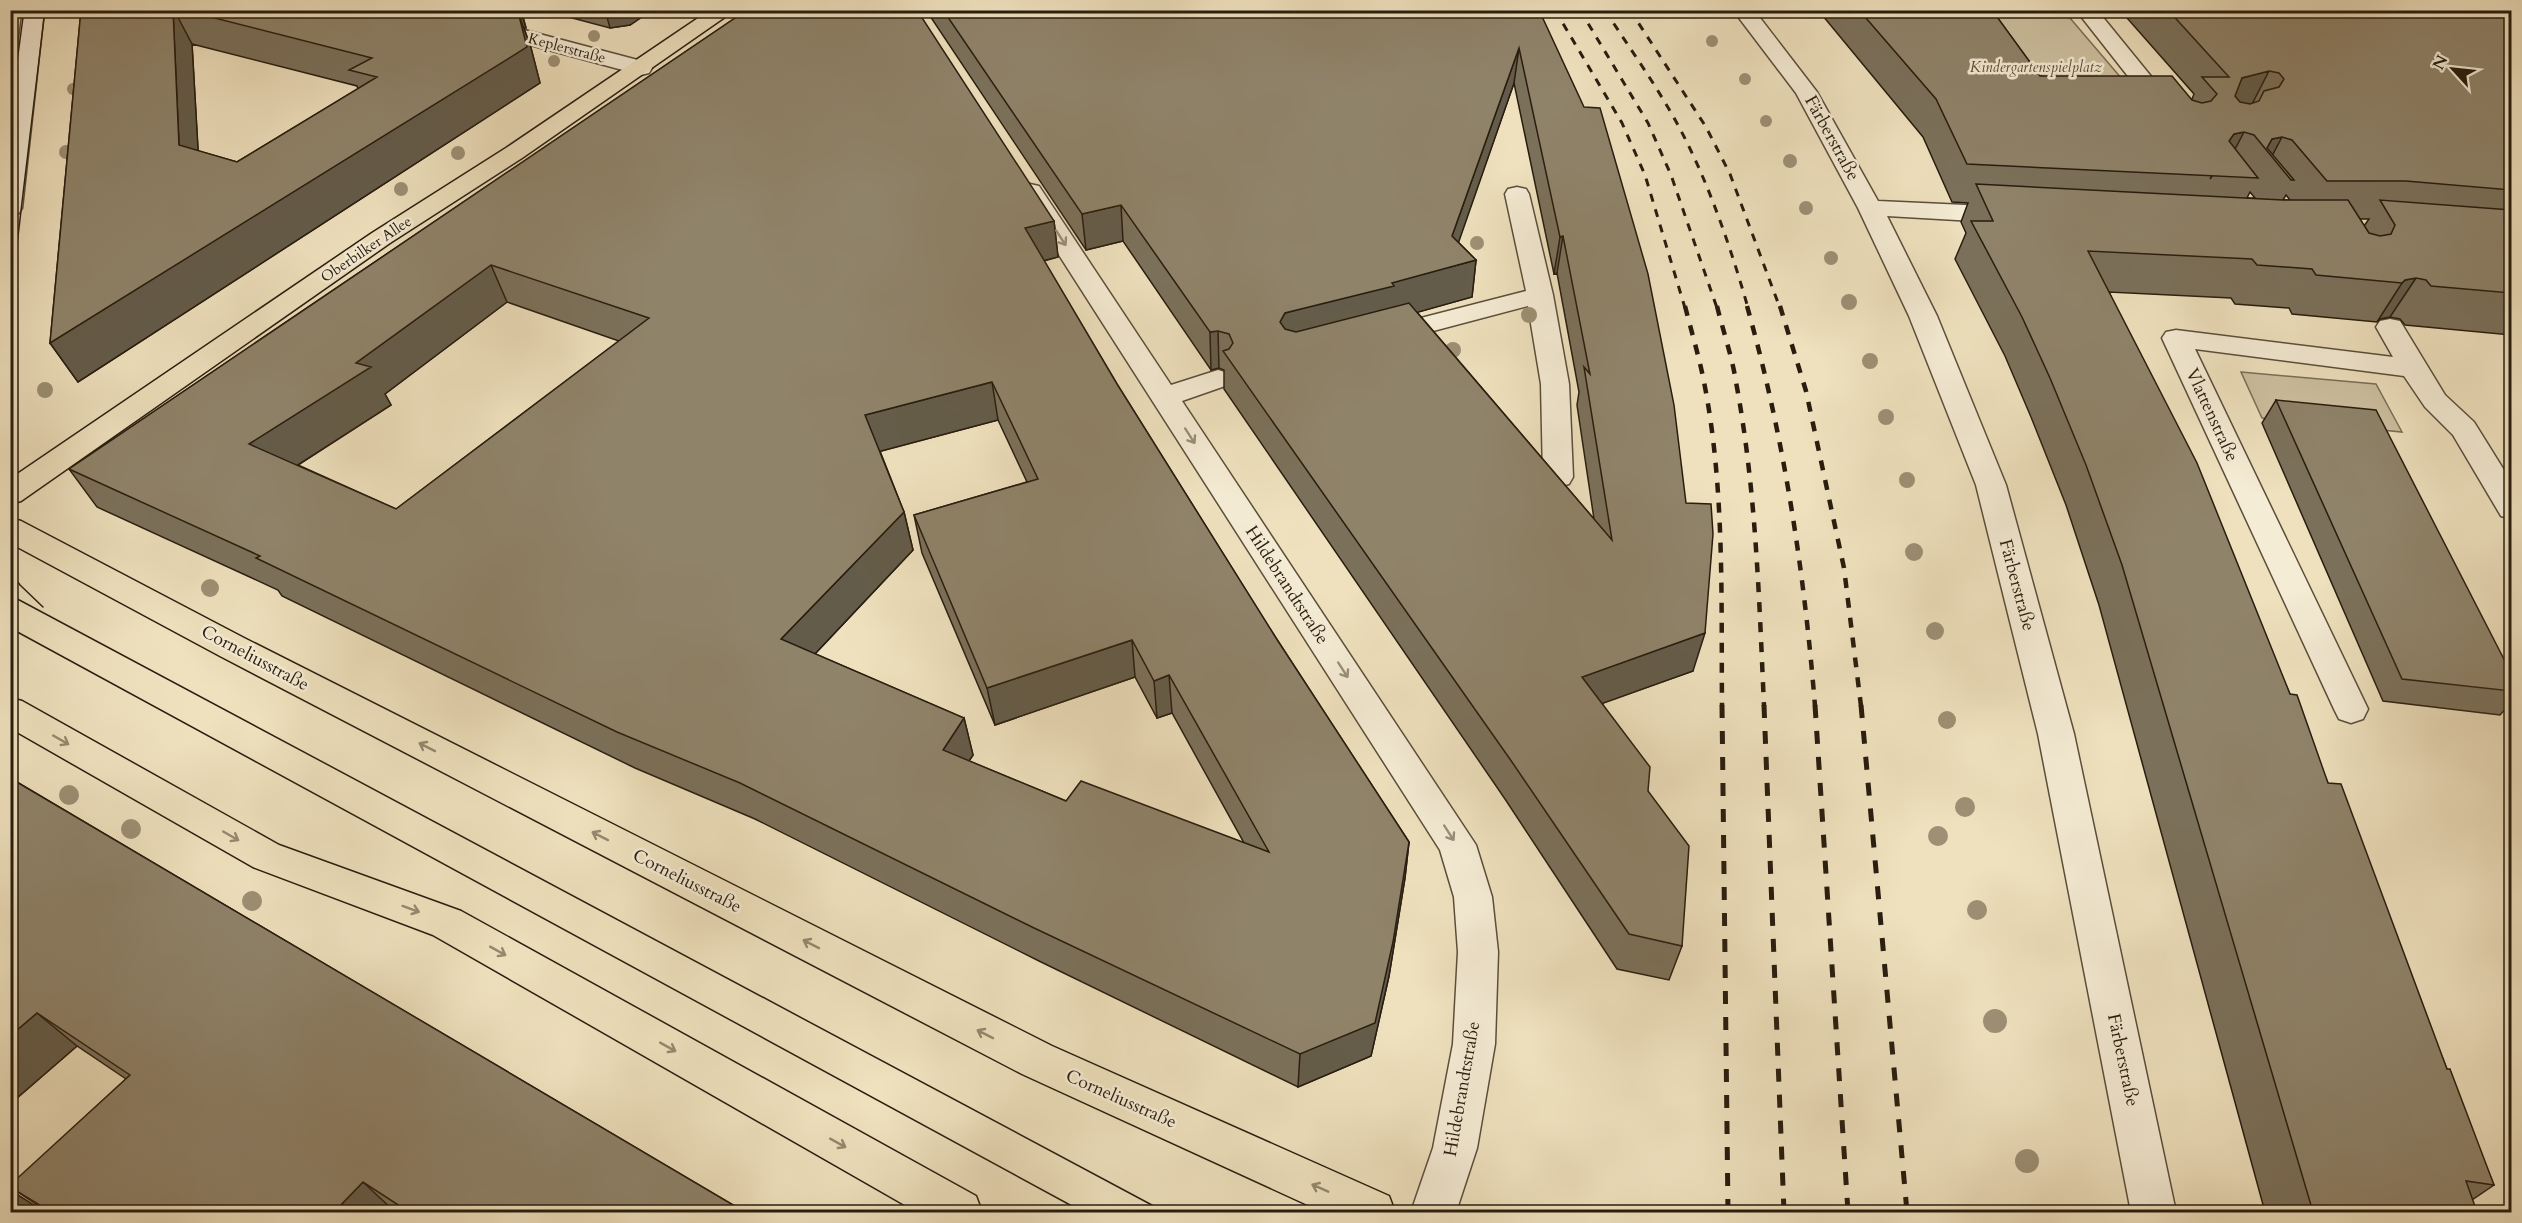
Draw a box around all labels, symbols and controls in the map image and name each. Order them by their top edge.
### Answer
street label: Keplerstraße [526,28,608,68]
north arrow [2423,39,2483,99]
text: N [2428,51,2454,74]
park label: Kindergartenspielplatz [1970,57,2103,77]
street label: Färberstraße [1798,91,1866,185]
street label: Oberbilker Allee [317,211,416,287]
one-way arrow [1055,229,1067,245]
street label: Vlattenstraße [2179,364,2245,466]
one-way arrow [1185,427,1197,444]
street label: Hildebrandtstraße [1239,521,1335,649]
street label: Färberstraße [1993,536,2041,634]
street label: Corneliusstraße [197,619,313,697]
one-way arrow [1337,661,1349,678]
one-way arrow [52,734,69,746]
one-way arrow [419,741,436,753]
one-way arrow [1443,825,1455,841]
one-way arrow [592,830,610,841]
one-way arrow [222,831,239,843]
street label: Corneliusstraße [628,843,746,919]
one-way arrow [401,904,420,915]
one-way arrow [802,938,820,950]
one-way arrow [489,945,506,957]
street label: Färberstraße [2101,1011,2145,1109]
street label: Hildebrandtstraße [1438,1019,1486,1159]
one-way arrow [976,1027,994,1039]
one-way arrow [659,1041,676,1053]
street label: Corneliusstraße [1062,1063,1180,1135]
one-way arrow [829,1137,846,1149]
one-way arrow [1312,1182,1330,1194]

